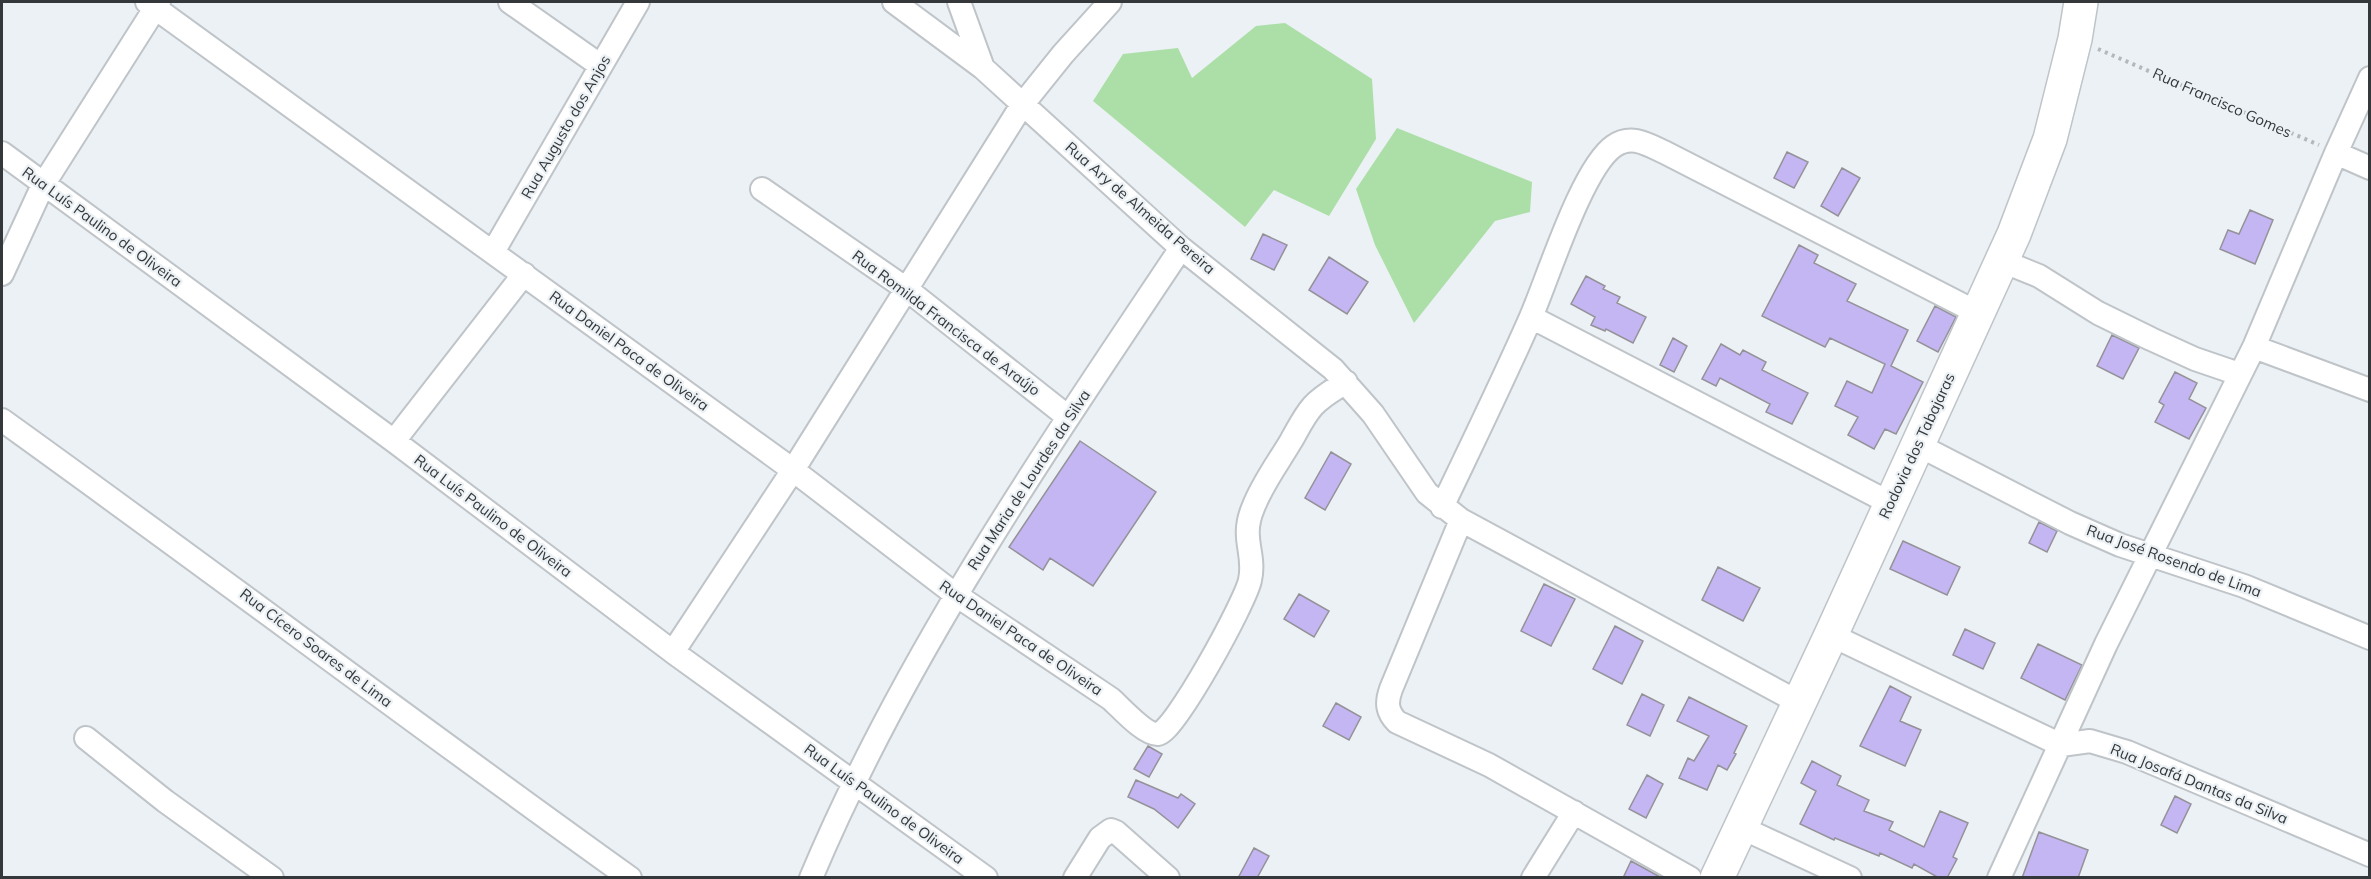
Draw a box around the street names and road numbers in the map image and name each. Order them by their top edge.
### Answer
street label: Rua Augusto dos Anjos [517,52,614,202]
street label: Rua Francisco Gomes [2150,63,2295,142]
street label: Rua Ary de Almeida Pereira [1062,137,1219,278]
street label: Rua Luís Paulino de Oliveira [19,162,186,291]
street label: Rua Romilda Francisca de Araújo [849,246,1044,400]
street label: Rua Daniel Paca de Oliveira [546,286,713,415]
street label: Rodovia dos Tabajaras [1874,370,1959,522]
street label: Rua Maria de Lourdes da Silva [963,386,1094,573]
street label: Rua Luís Paulino de Oliveira [411,450,576,581]
street label: Rua José Rosendo de Lima [2084,520,2264,601]
street label: Rua Daniel Paca de Oliveira [936,576,1106,699]
street label: Rua Cícero Soares de Lima [236,584,396,711]
street label: Rua Luís Paulino de Oliveira [801,739,968,868]
street label: Rua Josafá Dantas da Silva [2108,739,2291,828]

